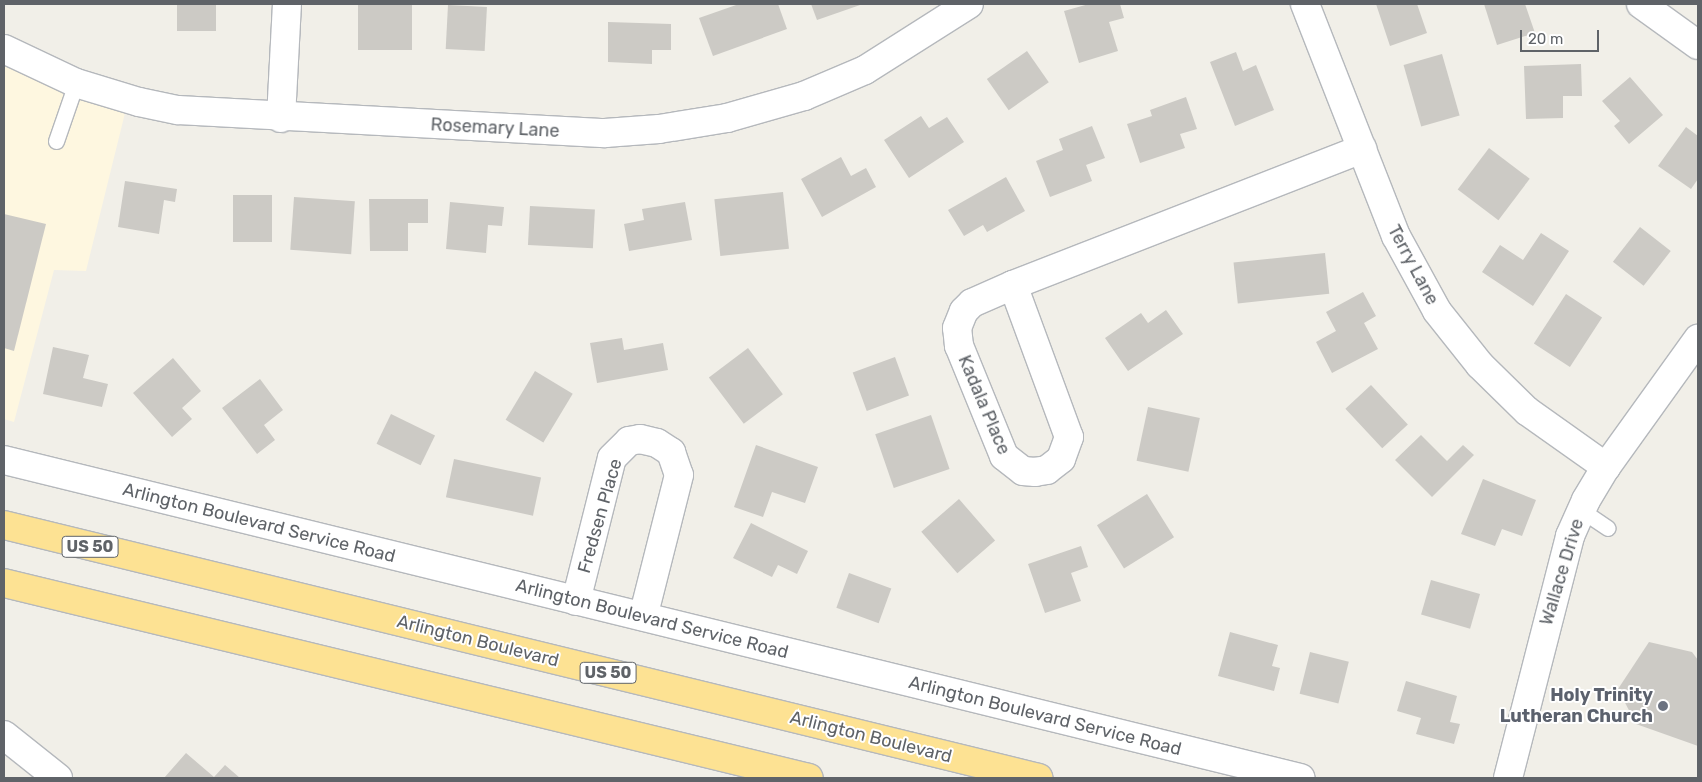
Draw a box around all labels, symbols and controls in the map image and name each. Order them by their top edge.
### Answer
scale bar [1522,20,1601,52]
text: 20 m [1528,30,1563,48]
street label: Rosemary Lane [430,114,560,142]
street label: Terry Lane [1383,221,1443,309]
street label: Kadala Place [953,352,1015,458]
street label: Fredsen Place [573,456,627,576]
street label: Arlington Boulevard Service Road [120,479,398,567]
street label: Wallace Drive [1536,516,1588,628]
road number: US 50 [61,534,119,560]
street label: Arlington Boulevard Service Road [513,575,791,663]
street label: Arlington Boulevard [395,610,561,672]
road number: US 50 [579,660,637,686]
street label: Arlington Boulevard Service Road [906,672,1184,760]
place label: Holy Trinity Lutheran Church [1500,685,1653,728]
marker: Holy Trinity Lutheran Church [1657,700,1669,712]
street label: Arlington Boulevard [788,706,954,768]

